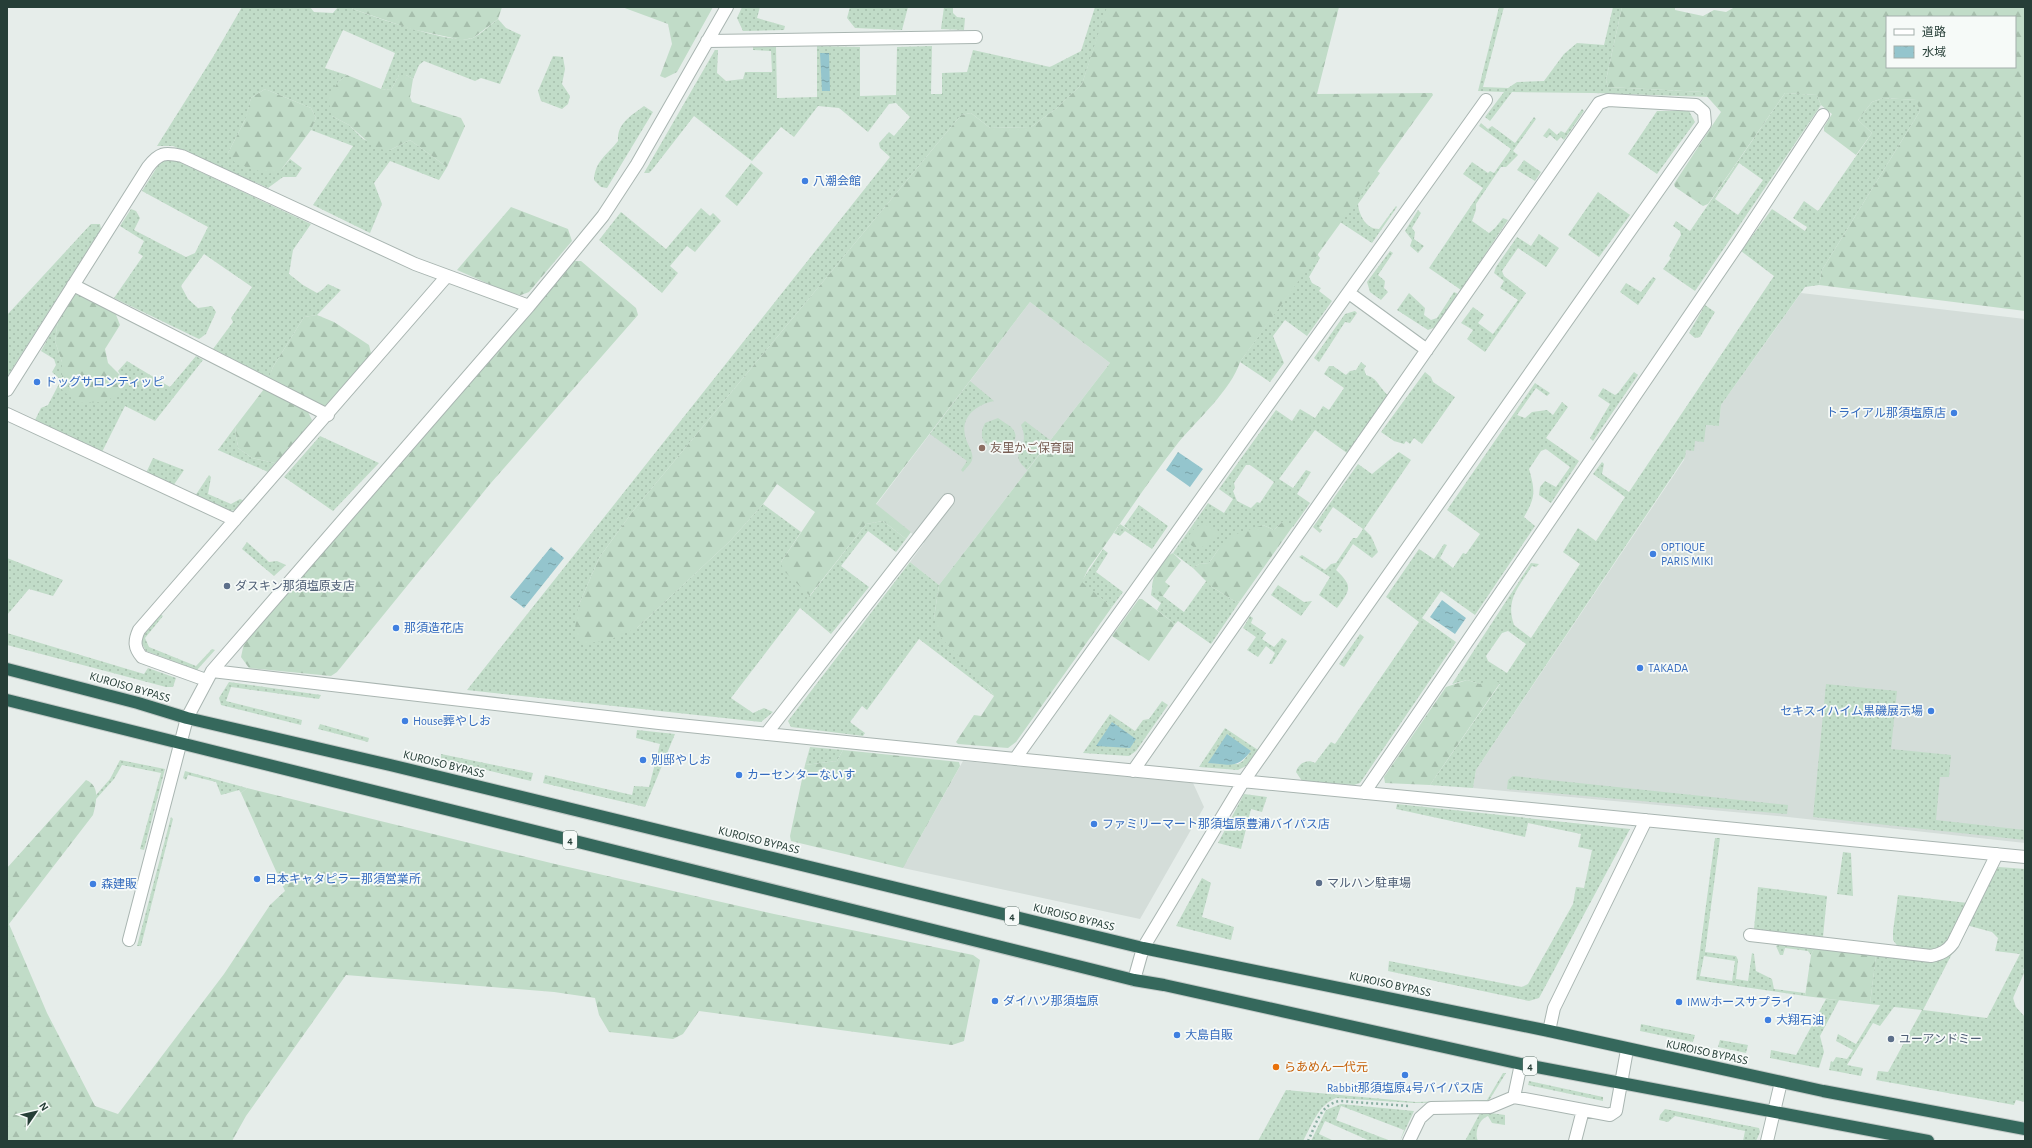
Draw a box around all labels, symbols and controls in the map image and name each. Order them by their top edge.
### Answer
legend [1886,16,2016,68]
text: 道路 [1922,25,1946,38]
text: 水域 [1922,46,1946,58]
place label: 八潮会館 [813,175,861,187]
marker: 八潮会館 [800,176,810,186]
place label: ドッグサロンティッピ [45,375,164,388]
marker: ドッグサロンティッピ [32,377,42,387]
place label: トライアル那須塩原店 [1826,406,1946,419]
marker: トライアル那須塩原店 [1949,408,1959,418]
place label: 友里かご保育園 [990,441,1074,454]
marker: 友里かご保育園 [977,443,987,453]
place label: OPTIQUE PARIS MIKI [1661,541,1714,567]
marker: OPTIQUE PARIS MIKI [1648,549,1658,559]
place label: ダスキン那須塩原支店 [235,579,355,592]
marker: ダスキン那須塩原支店 [222,581,232,591]
place label: 那須造花店 [404,621,464,634]
marker: 那須造花店 [391,623,401,633]
place label: TAKADA [1648,662,1688,674]
marker: TAKADA [1635,663,1645,673]
street label: KUROISO BYPASS [88,670,172,704]
place label: セキスイハイム黒磯展示場 [1780,704,1923,717]
marker: セキスイハイム黒磯展示場 [1926,706,1936,716]
place label: House葬やしお [413,714,491,727]
marker: House葬やしお [400,716,410,726]
street label: KUROISO BYPASS [402,748,486,780]
place label: 別邸やしお [651,753,711,766]
marker: 別邸やしお [638,755,648,765]
place label: カーセンターないす [747,768,855,781]
marker: カーセンターないす [734,770,744,780]
place label: ファミリーマート那須塩原豊浦バイパス店 [1102,817,1330,830]
marker: ファミリーマート那須塩原豊浦バイパス店 [1089,819,1099,829]
street label: KUROISO BYPASS [717,824,801,856]
road number: 4 [563,831,577,849]
place label: 日本キャタピラー那須営業所 [265,872,421,885]
marker: 日本キャタピラー那須営業所 [252,874,262,884]
place label: マルハン駐車場 [1327,876,1411,889]
place label: 森建販 [101,877,137,890]
marker: マルハン駐車場 [1314,878,1324,888]
marker: 森建販 [88,879,98,889]
street label: KUROISO BYPASS [1032,901,1116,933]
road number: 4 [1005,907,1019,925]
street label: KUROISO BYPASS [1348,969,1432,999]
place label: ダイハツ那須塩原 [1003,994,1099,1007]
marker: ダイハツ那須塩原 [990,996,1000,1006]
place label: IMWホースサプライ [1687,996,1794,1008]
marker: IMWホースサプライ [1674,997,1684,1007]
place label: 大翔石油 [1776,1013,1824,1026]
marker: 大翔石油 [1763,1015,1773,1025]
place label: 大島自販 [1185,1028,1233,1041]
marker: 大島自販 [1172,1030,1182,1040]
place label: ユーアンドミー [1899,1033,1982,1045]
marker: ユーアンドミー [1886,1034,1896,1044]
street label: KUROISO BYPASS [1665,1037,1749,1067]
road number: 4 [1523,1057,1537,1075]
place label: らあめん一代元 [1284,1060,1368,1073]
marker: らあめん一代元 [1271,1062,1281,1072]
marker: Rabbit那須塩原4号バイパス店 [1400,1070,1410,1080]
place label: Rabbit那須塩原4号バイパス店 [1327,1081,1483,1094]
north arrow [16,1092,56,1132]
text: N [37,1100,51,1113]

